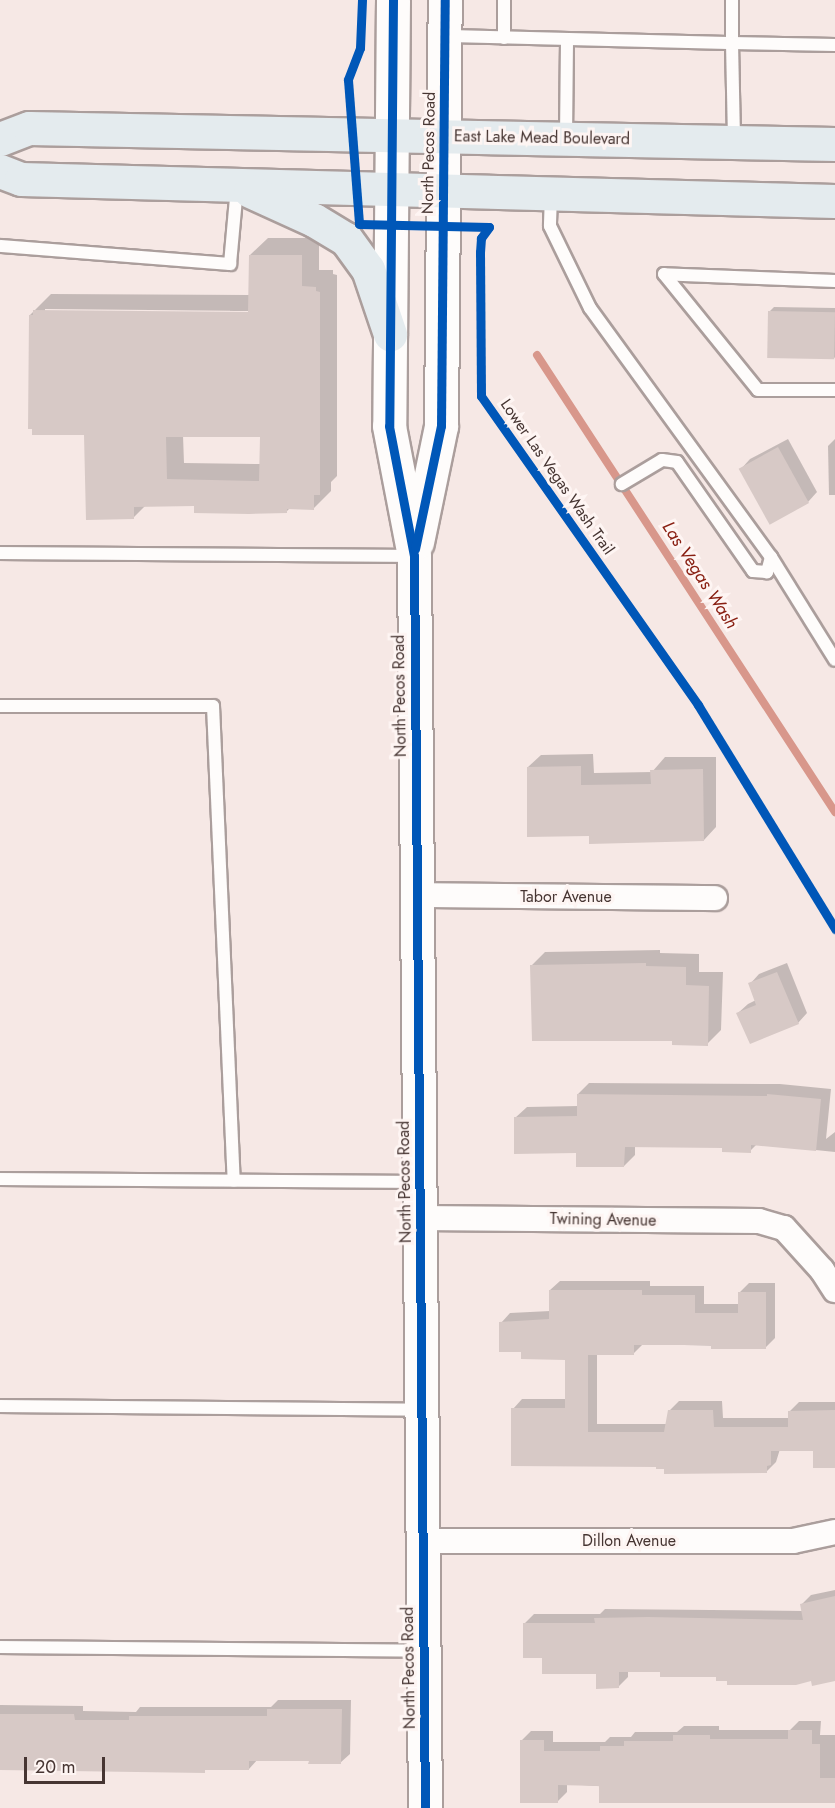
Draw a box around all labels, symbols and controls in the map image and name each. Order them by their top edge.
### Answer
street label: North Pecos Road [418,92,440,214]
street label: East Lake Mead Boulevard [454,127,630,149]
street label: Lower Las Vegas Wash Trail [496,396,618,558]
water label: Las Vegas Wash [657,517,743,633]
street label: North Pecos Road [389,635,411,757]
street label: Tabor Avenue [520,887,612,907]
street label: North Pecos Road [394,1121,416,1243]
street label: Twining Avenue [549,1209,657,1231]
street label: Dillon Avenue [582,1531,676,1551]
street label: North Pecos Road [398,1607,420,1729]
scale bar [27,1745,108,1783]
text: 20 m [35,1754,75,1780]

